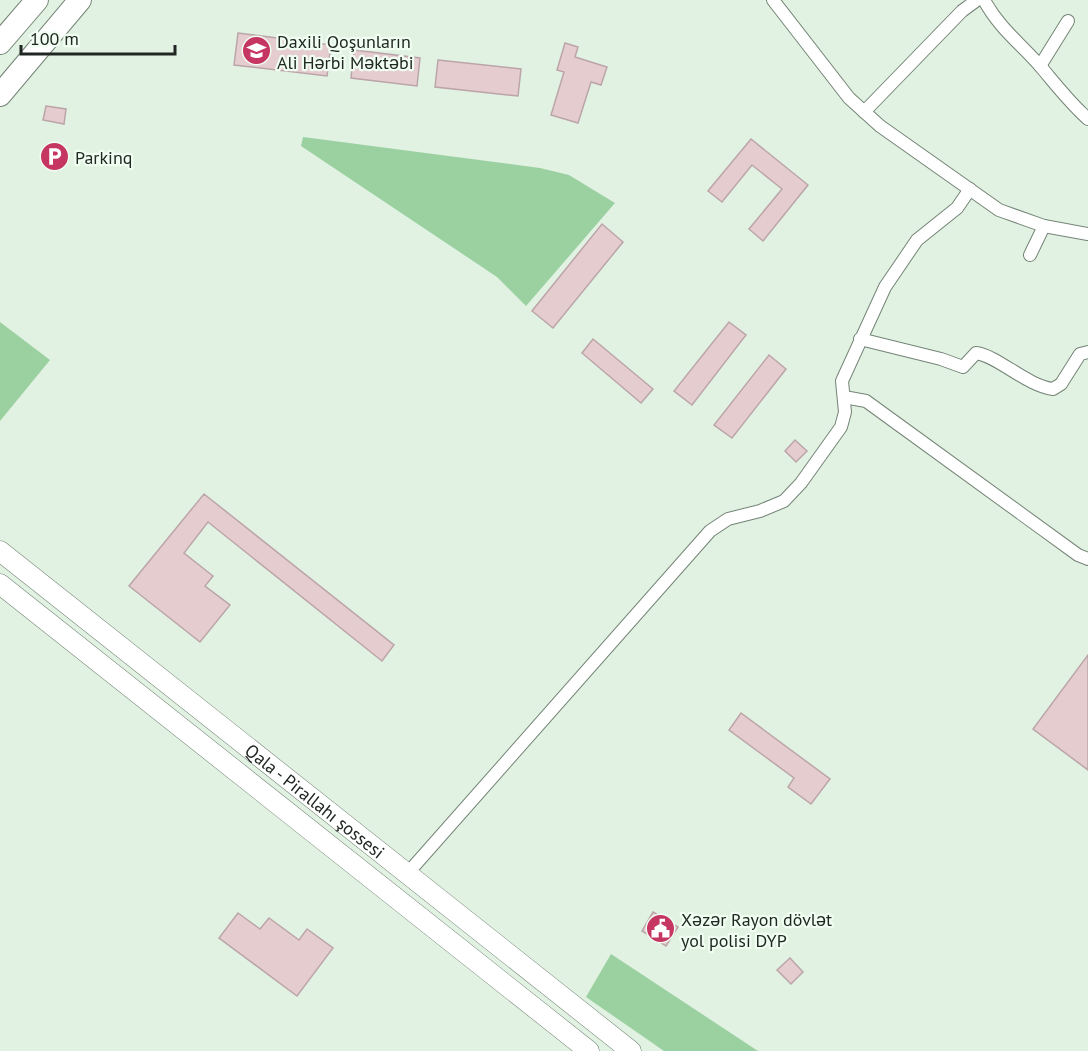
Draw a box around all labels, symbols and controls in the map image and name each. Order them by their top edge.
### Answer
scale bar [21,18,176,56]
text: 100 m [30,27,79,50]
place label: Daxili Qoşunların Ali Hərbi Məktəbi [277,30,414,74]
school or university icon: Daxili Qoşunların Ali Hərbi Məktəbi [240,35,272,67]
parking icon: Parkinq [38,141,70,173]
place label: Parkinq [75,146,132,169]
street label: Qala - Pirallahı şossesi [241,738,389,863]
place label: Xəzər Rayon dövlət yol polisi DYP [681,908,832,952]
public building icon: Xəzər Rayon dövlət yol polisi DYP [644,913,676,945]

